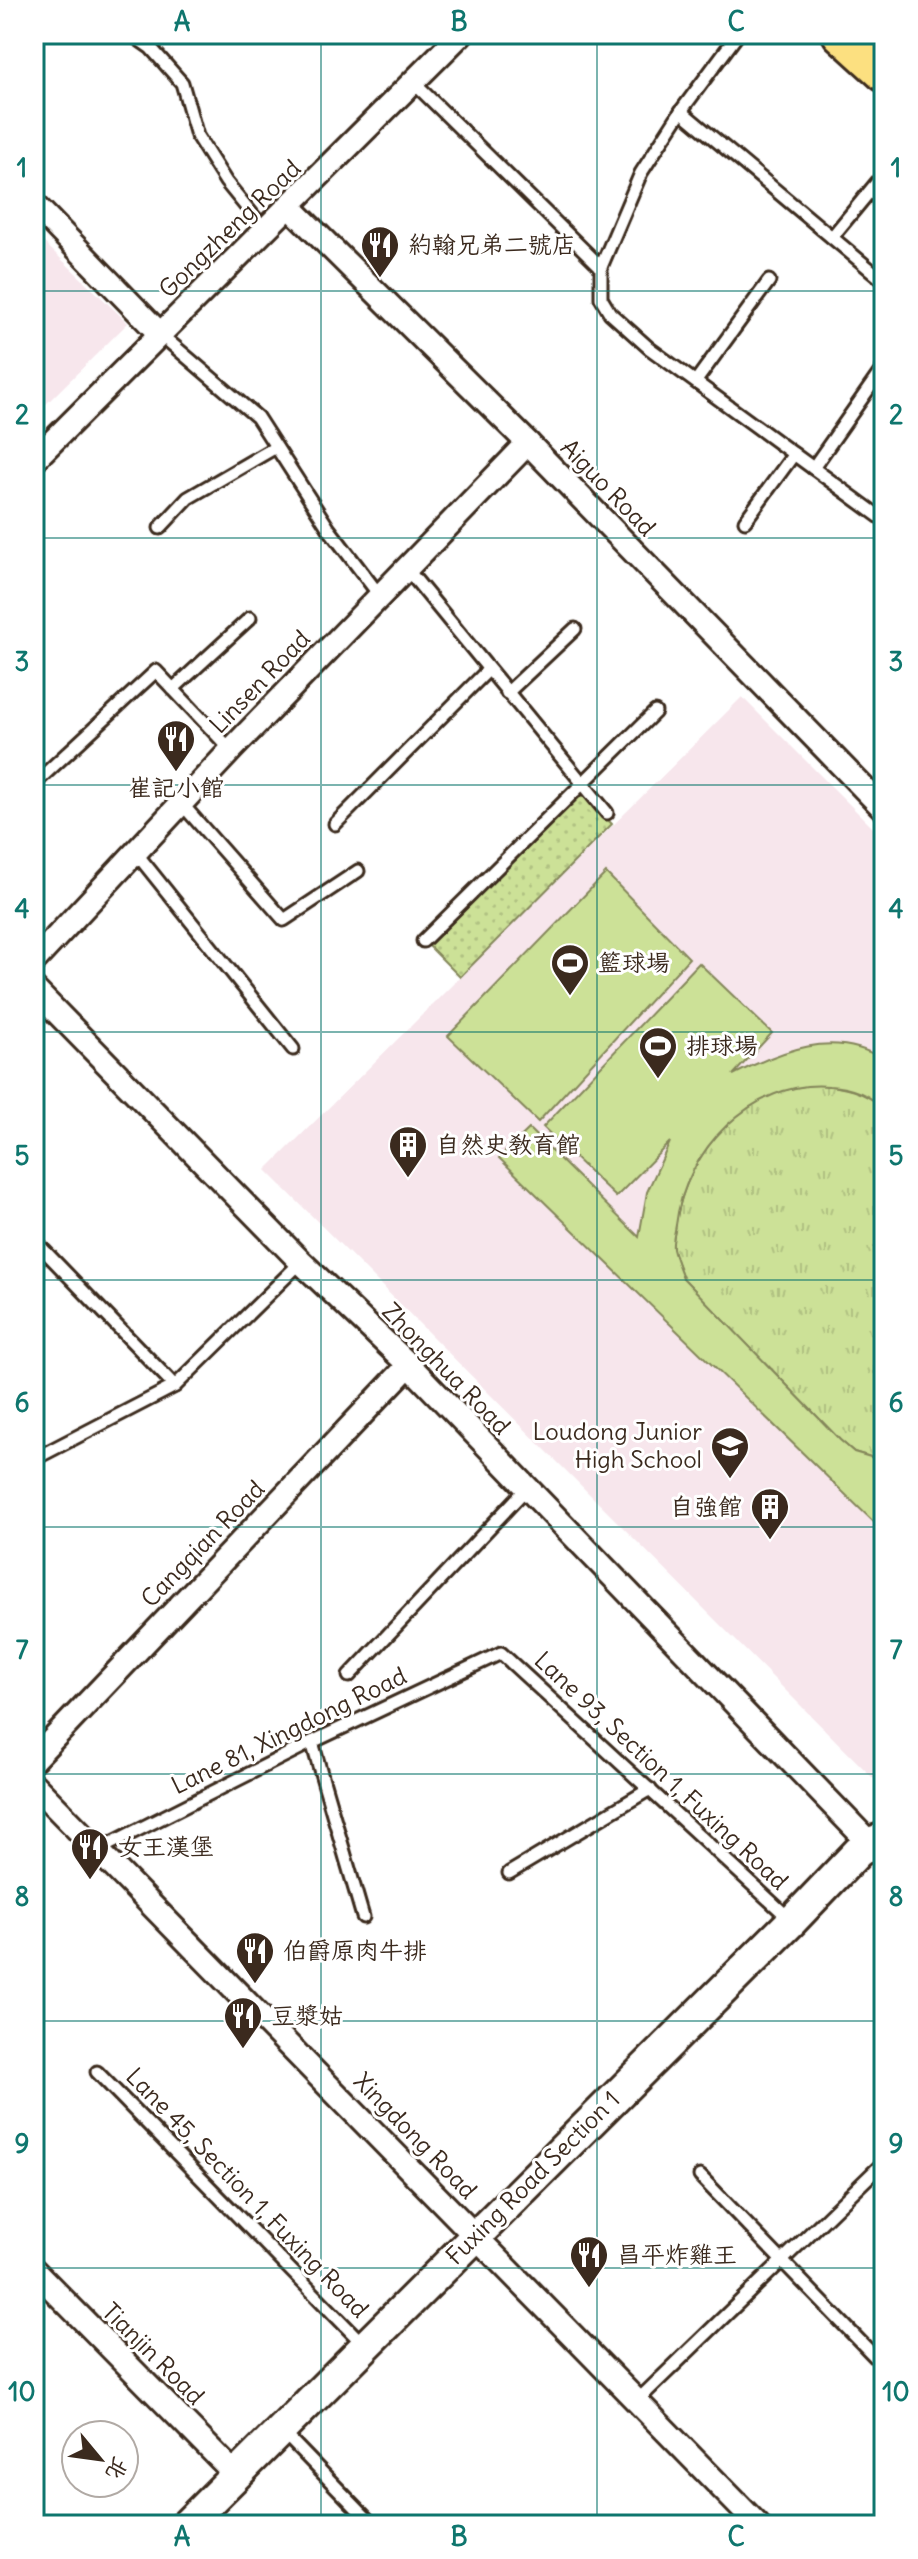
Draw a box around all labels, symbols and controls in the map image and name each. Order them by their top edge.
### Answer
text: A [174,5,191,38]
text: B [450,5,468,38]
text: C [727,5,745,38]
text: 1 [17,151,27,184]
text: 1 [891,151,901,184]
street label: Gongzheng Road [152,153,306,304]
restaurant icon: 約翰兄弟二號店 [359,224,401,279]
place label: 約翰兄弟二號店 [408,229,576,259]
text: 2 [15,398,29,431]
text: 2 [889,398,903,431]
street label: Aiguo Road [555,432,662,542]
street label: Linsen Road [203,623,316,739]
text: 3 [15,645,29,678]
text: 3 [889,645,903,678]
restaurant icon: 崔記小館 [155,718,197,773]
place label: 崔記小館 [128,772,224,802]
text: 4 [14,892,30,925]
text: 4 [888,892,904,925]
sports icon: 籃球場 [549,942,591,997]
place label: 籃球場 [598,947,670,977]
sports icon: 排球場 [637,1025,679,1080]
place label: 排球場 [686,1030,758,1060]
building icon: 自然史教育館 [387,1124,429,1179]
place label: 自然史教育館 [436,1129,580,1159]
text: 5 [15,1139,30,1172]
text: 5 [889,1139,904,1172]
street label: Zhonghua Road [376,1296,517,1440]
text: 6 [14,1386,30,1419]
text: 6 [888,1386,904,1419]
place label: Loudong Junior High School [532,1416,702,1474]
school or university icon: Loudong Junior High School [709,1425,751,1480]
street label: Cangqian Road [134,1474,270,1613]
building icon: 自強館 [749,1486,791,1541]
place label: 自強館 [670,1491,742,1521]
text: 7 [16,1633,29,1666]
text: 7 [890,1633,903,1666]
street label: Lane 93, Section 1, Fuxing Road [529,1645,795,1896]
street label: Lane 81, Xingdong Road [166,1660,411,1800]
restaurant icon: 女王漢堡 [69,1826,111,1881]
place label: 女王漢堡 [118,1831,214,1861]
text: 8 [15,1880,29,1913]
text: 8 [889,1880,903,1913]
restaurant icon: 伯爵原肉牛排 [234,1930,276,1985]
place label: 伯爵原肉牛排 [283,1935,427,1965]
restaurant icon: 豆漿姑 [222,1995,264,2050]
place label: 豆漿姑 [271,2000,343,2030]
street label: Lane 45, Section 1, Fuxing Road [120,2061,375,2324]
street label: Xingdong Road [348,2066,484,2205]
street label: Fuxing Road Section 1 [439,2084,625,2270]
text: 9 [15,2127,29,2160]
text: 9 [889,2127,903,2160]
restaurant icon: 昌平炸雞王 [568,2234,610,2289]
place label: 昌平炸雞王 [617,2239,737,2269]
street label: Tianjin Road [96,2296,211,2411]
text: 10 [8,2375,36,2408]
text: 10 [882,2375,910,2408]
north arrow [60,2419,140,2499]
text: 北 [100,2452,135,2485]
text: A [174,2520,191,2553]
text: B [450,2520,468,2553]
text: C [727,2520,745,2553]

